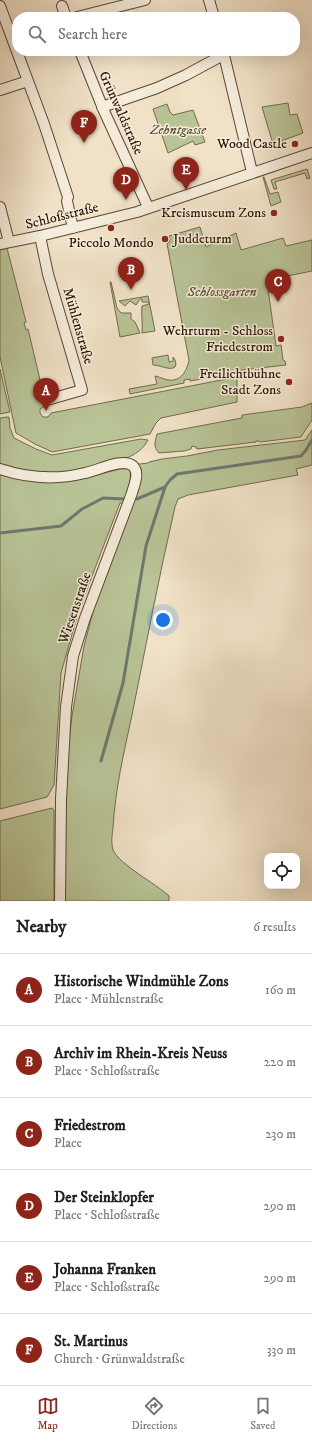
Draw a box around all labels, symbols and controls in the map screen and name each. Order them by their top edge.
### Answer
search box [12,12,300,56]
icon: search [26,23,48,45]
text: Search here [58,25,127,44]
street label: Grünwaldstraße [95,68,148,158]
pin: F [71,110,97,143]
park label: Zehntgasse [149,121,207,139]
place label: Wood Castle [216,135,287,153]
marker: Wood Castle [290,139,300,149]
pin: E [173,157,199,190]
pin: D [113,167,139,200]
street label: Schloßstraße [24,198,101,234]
place label: Kreismuseum Zons [161,204,266,222]
marker: Kreismuseum Zons [269,208,279,218]
marker: Piccolo Mondo [106,223,116,233]
place label: Juddeturm [171,230,232,248]
place label: Piccolo Mondo [69,234,154,252]
marker: Juddeturm [160,234,170,244]
pin: B [118,257,144,290]
pin: C [265,269,291,302]
park label: Schlossgarten [186,283,257,301]
street label: Mühlenstraße [59,286,98,366]
place label: Wehrturm - Schloss Friedestrom [162,322,273,356]
marker: Wehrturm - Schloss Friedestrom [276,334,286,344]
place label: Freilichtbühne Stadt Zons [199,365,281,399]
marker: Freilichtbühne Stadt Zons [284,377,294,387]
pin: A [33,378,59,411]
street label: Wiesenstraße [54,570,96,647]
your location [153,610,173,630]
map controls [264,853,300,889]
button: locate [264,853,300,889]
text: Nearby [16,916,66,938]
text: 6 results [253,919,296,935]
text: Historische Windmühle Zons [54,972,229,991]
text: A [25,982,33,998]
text: 160 m [265,982,296,998]
text: Place · Mühlenstraße [54,991,164,1007]
text: Archiv im Rhein-Kreis Neuss [54,1044,227,1063]
text: B [25,1054,33,1070]
text: 220 m [264,1054,296,1070]
text: Place · Schloßstraße [54,1063,160,1079]
text: Friedestrom [54,1116,126,1135]
text: C [25,1126,33,1142]
text: 230 m [265,1126,296,1142]
text: Place [54,1135,82,1151]
text: Der Steinklopfer [54,1188,154,1207]
text: D [24,1198,34,1214]
text: 290 m [264,1198,296,1214]
text: Place · Schloßstraße [54,1207,160,1223]
text: Johanna Franken [54,1260,156,1279]
text: E [24,1270,34,1286]
text: 290 m [264,1270,296,1286]
text: Place · Schloßstraße [54,1279,160,1295]
text: St. Martinus [54,1332,128,1351]
text: F [25,1342,33,1358]
text: 330 m [267,1342,296,1358]
text: Church · Grünwaldstraße [54,1351,185,1367]
tab: Map [37,1395,59,1433]
tab: Directions [132,1395,177,1433]
tab: Saved [250,1395,275,1433]

